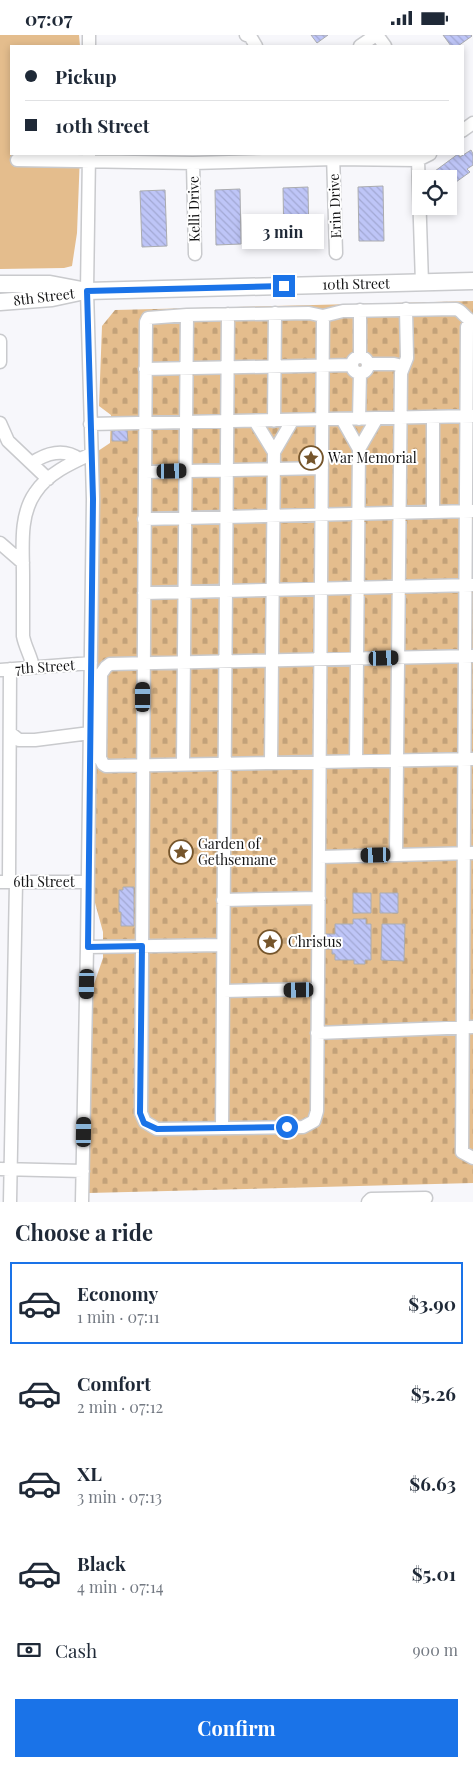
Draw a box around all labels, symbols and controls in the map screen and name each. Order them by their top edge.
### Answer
text: 07:07 [25,5,72,31]
text: Pickup [55,63,117,89]
text: 10th Street [55,112,149,138]
map controls [412,170,457,215]
button: locate [412,170,457,215]
street label: Erin Drive [324,173,345,239]
street label: Kelli Drive [183,176,204,242]
callout: 3 min [243,213,325,249]
text: 3 min [263,221,303,242]
street label: 10th Street [322,273,391,294]
route end [273,275,295,297]
street label: 8th Street [12,283,77,310]
place icon: War Memorial [298,445,324,471]
place label: War Memorial [327,448,417,467]
car [156,463,187,479]
car [368,650,399,666]
street label: 7th Street [14,655,77,678]
car [135,682,150,712]
place label: Garden of Gethsemane [198,834,276,869]
place icon: Garden of Gethsemane [168,839,194,865]
car [360,847,391,863]
street label: 6th Street [13,872,76,891]
place icon: Christus [257,929,283,955]
place label: Christus [288,932,342,951]
car [79,969,94,999]
car [283,982,314,998]
route start [276,1116,298,1138]
car [76,1117,91,1147]
text: Choose a ride [15,1217,153,1247]
text: Economy [77,1280,158,1306]
icon: car [17,1281,62,1326]
text: $3.90 [408,1290,456,1316]
text: 1 min · 07:11 [77,1306,160,1327]
text: Comfort [77,1370,151,1396]
icon: car [17,1371,62,1416]
text: $5.26 [411,1380,456,1406]
text: 2 min · 07:12 [77,1396,163,1417]
text: XL [77,1460,102,1486]
icon: car [17,1461,62,1506]
text: $6.63 [409,1470,456,1496]
text: 3 min · 07:13 [77,1486,162,1507]
text: Black [77,1550,126,1576]
icon: car [17,1551,62,1596]
text: $5.01 [412,1560,456,1586]
text: 4 min · 07:14 [77,1576,164,1597]
icon: cash [15,1636,43,1664]
text: Cash [55,1637,97,1663]
text: 900 m [412,1639,458,1660]
button: Confirm [15,1699,458,1757]

